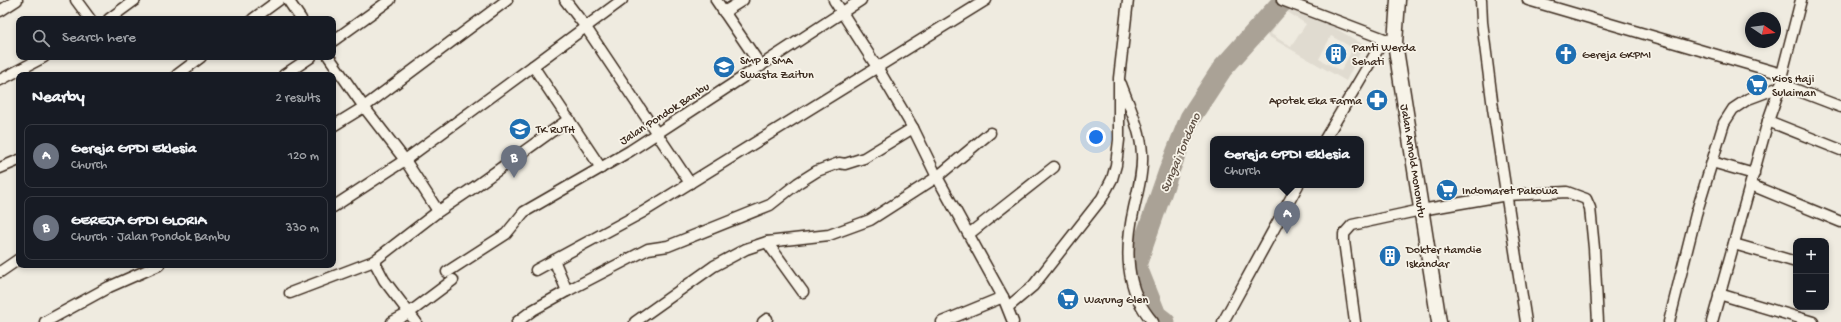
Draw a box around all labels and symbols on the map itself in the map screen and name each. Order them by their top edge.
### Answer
north arrow [1745,12,1781,48]
building icon: Panti Werda Sehati [1323,41,1349,67]
church icon: Gereja GKPMI [1553,41,1579,67]
place label: Panti Werda Sehati [1351,42,1416,70]
place label: Gereja GKPMI [1582,49,1651,63]
school or university icon: SMP & SMA Swasta Zaitun [711,54,737,80]
place label: SMP & SMA Swasta Zaitun [740,55,814,83]
supermarket icon: Kios Haji Sulaiman [1744,72,1770,98]
place label: Kios Haji Sulaiman [1772,73,1816,101]
street label: Jalan Pondok Bambu [618,80,713,149]
pharmacy icon: Apotek Eka Farma [1364,87,1390,113]
place label: Apotek Eka Farma [1269,95,1362,109]
street label: Jalan Arnold Mononutu [1396,103,1428,220]
water label: Sungai Tondano [1158,110,1205,195]
school or university icon: TK RUTH [507,116,533,142]
place label: TK RUTH [535,124,575,138]
your location [1086,127,1106,147]
pin: B [501,145,527,178]
supermarket icon: Indomaret Pakowa [1434,177,1460,203]
place label: Indomaret Pakowa [1462,185,1558,199]
pin: A [1274,201,1300,234]
building icon: Dokter Hamdie Iskandar [1377,243,1403,269]
place label: Dokter Hamdie Iskandar [1405,244,1482,272]
supermarket icon: Warung Glen [1055,286,1081,312]
place label: Warung Glen [1084,294,1149,308]

